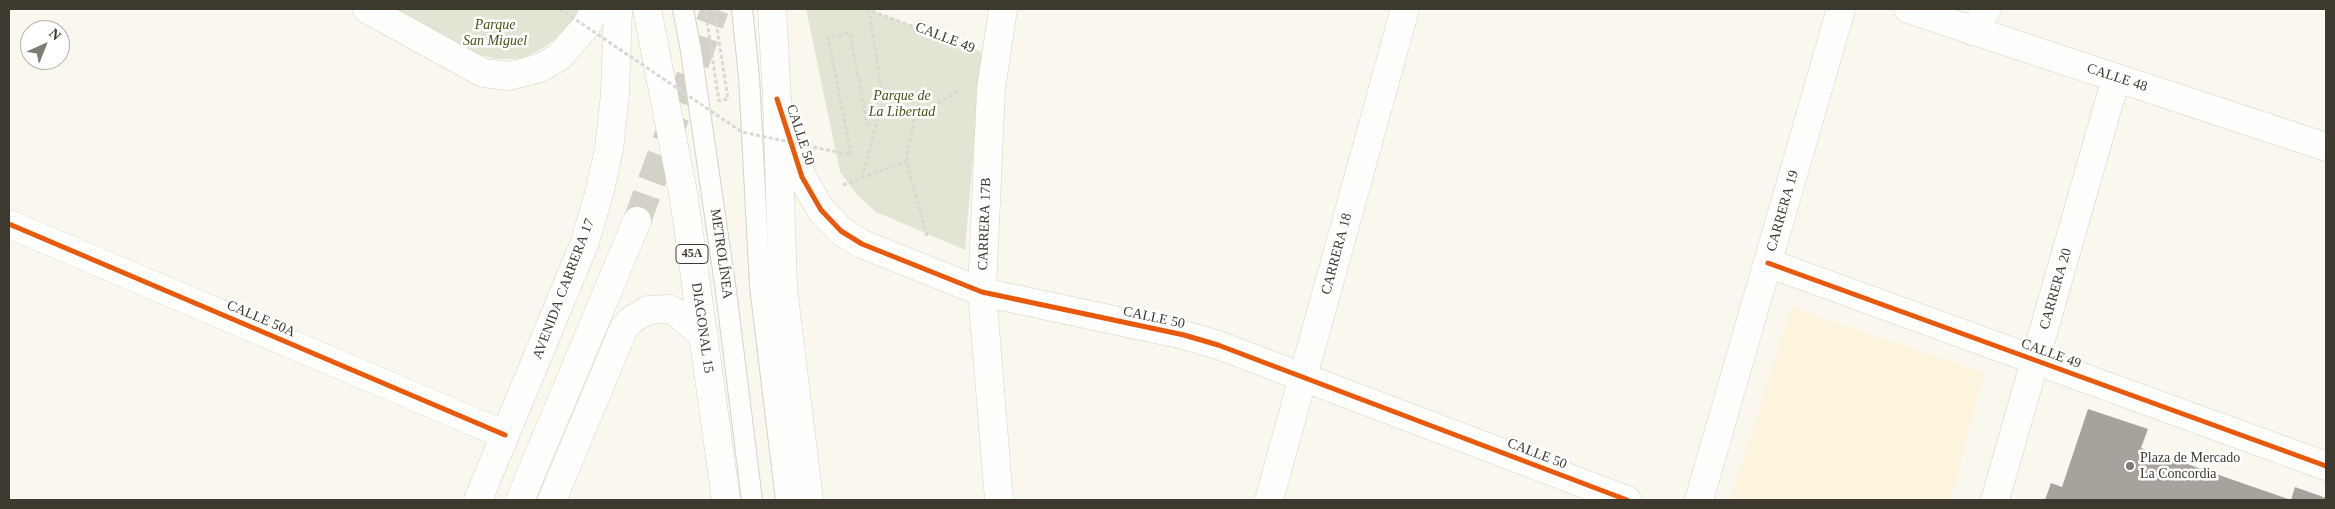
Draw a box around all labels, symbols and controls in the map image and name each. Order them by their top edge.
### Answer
park label: Parque San Miguel [463,17,527,49]
street label: CALLE 49 [913,19,977,57]
north arrow [20,20,70,70]
text: N [46,26,64,43]
street label: CALLE 48 [2085,60,2149,96]
park label: Parque de La Libertad [869,88,935,120]
street label: CALLE 50 [782,103,818,167]
street label: CARRERA 19 [1763,168,1803,254]
street label: CARRERA 17B [975,177,995,271]
street label: METROLÍNEA [706,208,736,300]
street label: CARRERA 18 [1318,211,1356,297]
street label: AVENIDA CARRERA 17 [529,216,599,362]
road number: 45A [676,244,708,264]
street label: CARRERA 20 [2036,246,2076,332]
street label: DIAGONAL 15 [687,282,717,374]
street label: CALLE 50A [224,297,298,341]
street label: CALLE 50 [1122,303,1186,333]
street label: CALLE 49 [2019,335,2083,373]
street label: CALLE 50 [1505,435,1569,473]
place label: Plaza de Mercado La Concordia [2140,450,2240,482]
marker: Plaza de Mercado La Concordia [2124,460,2136,472]

